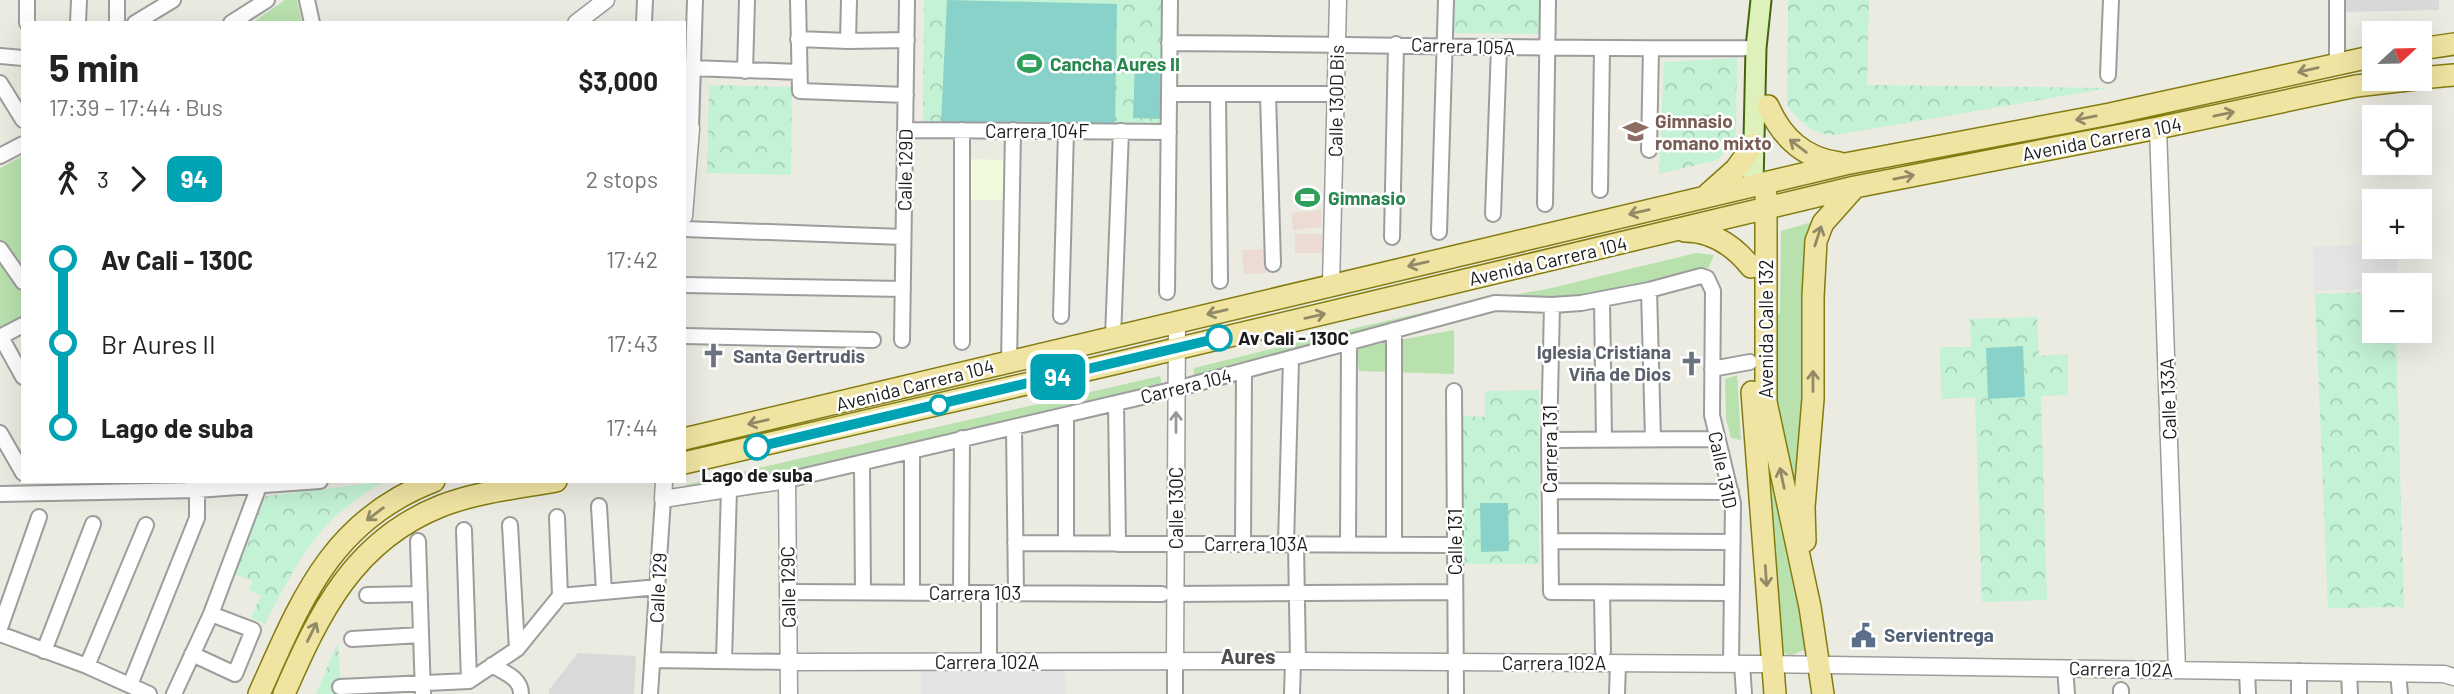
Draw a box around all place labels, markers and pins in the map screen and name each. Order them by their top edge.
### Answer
sports icon: Cancha Aures II [1016,50,1044,78]
place label: Cancha Aures II [1050,52,1180,75]
place label: Gimnasio romano mixto [1655,109,1772,154]
school or university icon: Gimnasio romano mixto [1621,118,1649,146]
sports icon: Gimnasio [1294,184,1322,212]
place label: Gimnasio [1328,186,1406,209]
marker: Av Cali - 130C [1206,325,1232,351]
place label: Av Cali - 130C [1238,326,1349,349]
place label: Iglesia Cristiana Viña de Dios [1537,340,1671,385]
church icon: Santa Gertrudis [699,342,727,370]
place label: Santa Gertrudis [733,344,865,367]
church icon: Iglesia Cristiana Viña de Dios [1677,349,1705,377]
unlabelled marker [929,395,949,415]
marker: Lago de suba [744,434,770,460]
place label: Lago de suba [701,463,813,486]
public building icon: Servientrega [1850,621,1878,649]
place label: Servientrega [1884,623,1994,646]

